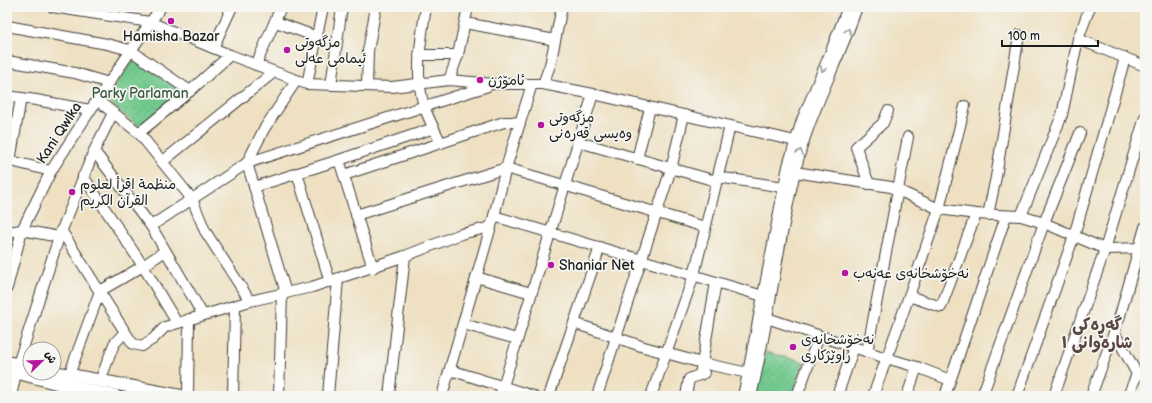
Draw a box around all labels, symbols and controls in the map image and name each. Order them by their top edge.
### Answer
marker: Hamisha Bazar [166,16,176,26]
scale bar [1002,22,1098,48]
place label: Hamisha Bazar [123,28,220,45]
one-way arrow [843,28,851,35]
text: 100 m [1008,29,1040,44]
place label: مزگەوتی ئیمامی عەلی [295,34,366,67]
marker: مزگەوتی ئیمامی عەلی [282,45,292,55]
one-way arrow [820,66,828,73]
place label: ئامۆژن [488,72,525,89]
marker: ئامۆژن [475,75,485,85]
park label: Parky Parlaman [91,85,189,102]
street label: Kani Qwlka [33,99,85,167]
place label: مزگەوتی وەیسی قەرەنی [549,109,632,142]
marker: مزگەوتی وەیسی قەرەنی [536,120,546,130]
one-way arrow [795,149,804,156]
place label: منظمة اقرأ لعلوم القرآن الكريم [80,176,176,211]
marker: منظمة اقرأ لعلوم القرآن الكريم [67,187,77,197]
place label: Shaniar Net [559,257,635,274]
marker: Shaniar Net [546,260,556,270]
place label: نەخۆشخانەی عەنەب [853,265,969,282]
marker: نەخۆشخانەی عەنەب [840,268,850,278]
district label: گەڕەکی شارەوانی ١ [1062,315,1132,353]
place label: نەخۆشخانەی راوێژکاری [801,331,874,364]
north arrow [22,341,62,381]
marker: نەخۆشخانەی راوێژکاری [788,342,798,352]
text: ش [42,349,59,365]

